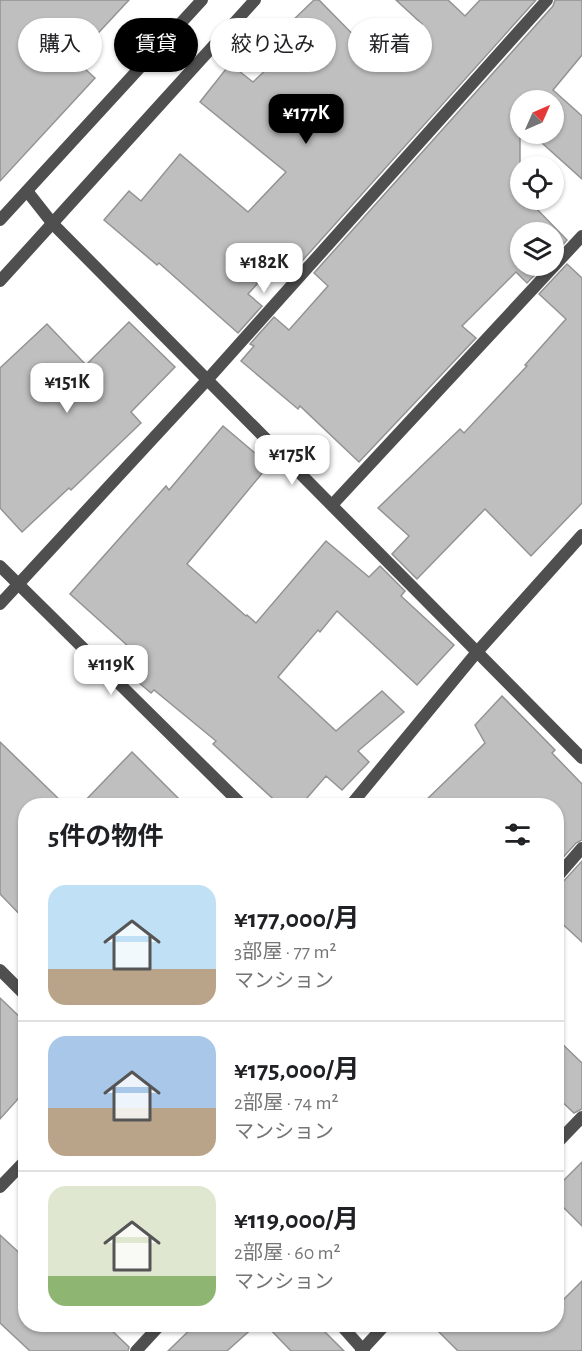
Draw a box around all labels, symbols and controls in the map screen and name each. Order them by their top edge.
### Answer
chip: 購入 [18,18,102,72]
chip: 賃貸 [114,18,198,72]
chip: 絞り込み [210,18,336,72]
chip: 新着 [348,18,432,72]
north arrow [510,90,564,144]
map controls [510,90,564,276]
pin: ¥177K [264,94,348,145]
text: ¥177K [283,103,329,123]
button: locate [510,156,564,210]
button: layers [510,222,564,276]
pin: ¥182K [222,243,306,294]
text: ¥182K [240,252,288,272]
pin: ¥151K [25,363,109,414]
text: ¥151K [44,372,90,392]
pin: ¥175K [250,435,334,486]
text: ¥175K [269,444,315,464]
pin: ¥119K [69,645,153,696]
text: ¥119K [88,654,134,674]
icon: filters [501,818,534,851]
text: 5件の物件 [48,824,163,850]
text: ¥177,000/月 [234,906,359,932]
icon: home [96,909,168,981]
text: 3部屋 · 77 m² [234,942,336,962]
text: マンション [234,971,334,991]
text: ¥175,000/月 [234,1057,359,1083]
icon: home [96,1060,168,1132]
text: 2部屋 · 74 m² [234,1093,339,1113]
text: マンション [234,1122,334,1142]
text: ¥119,000/月 [234,1207,359,1233]
icon: home [96,1210,168,1282]
text: 2部屋 · 60 m² [234,1243,341,1263]
text: マンション [234,1272,334,1292]

